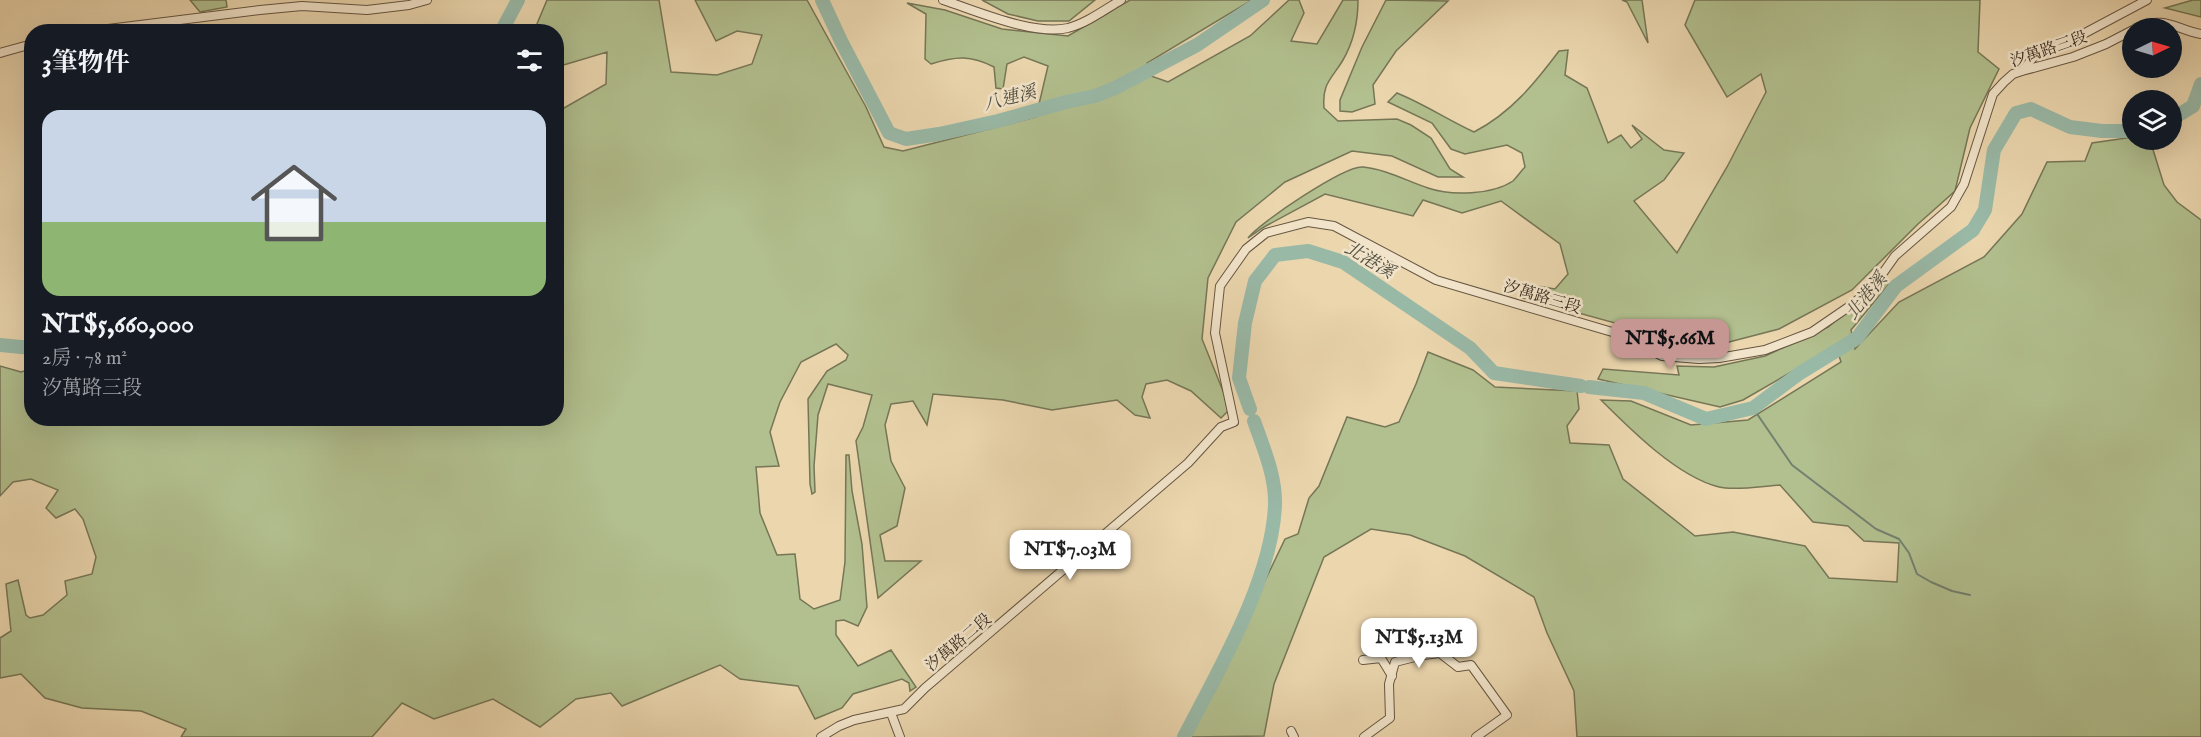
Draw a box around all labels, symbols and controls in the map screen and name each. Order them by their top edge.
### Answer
north arrow [2122,18,2182,78]
map controls [2122,18,2182,150]
street label: 汐萬路三段 [2008,28,2090,72]
icon: filters [513,44,546,77]
text: 3筆物件 [42,47,130,80]
water label: 八連溪 [981,81,1041,117]
button: layers [2122,90,2182,150]
icon: home [240,149,348,257]
water label: 北港溪 [1340,237,1400,286]
water label: 北港溪 [1841,267,1894,325]
street label: 汐萬路三段 [1501,277,1583,319]
text: NT$5,660,000 [42,308,194,341]
pin: NT$5.66M [1608,319,1732,370]
text: NT$5.66M [1625,326,1715,351]
text: 2房 · 78 m² [42,346,127,371]
text: 汐萬路三段 [42,376,142,401]
pin: NT$7.03M [1008,530,1132,581]
text: NT$7.03M [1024,537,1116,562]
street label: 汐萬路二段 [922,610,996,676]
pin: NT$5.13M [1357,618,1481,669]
text: NT$5.13M [1375,625,1463,650]

